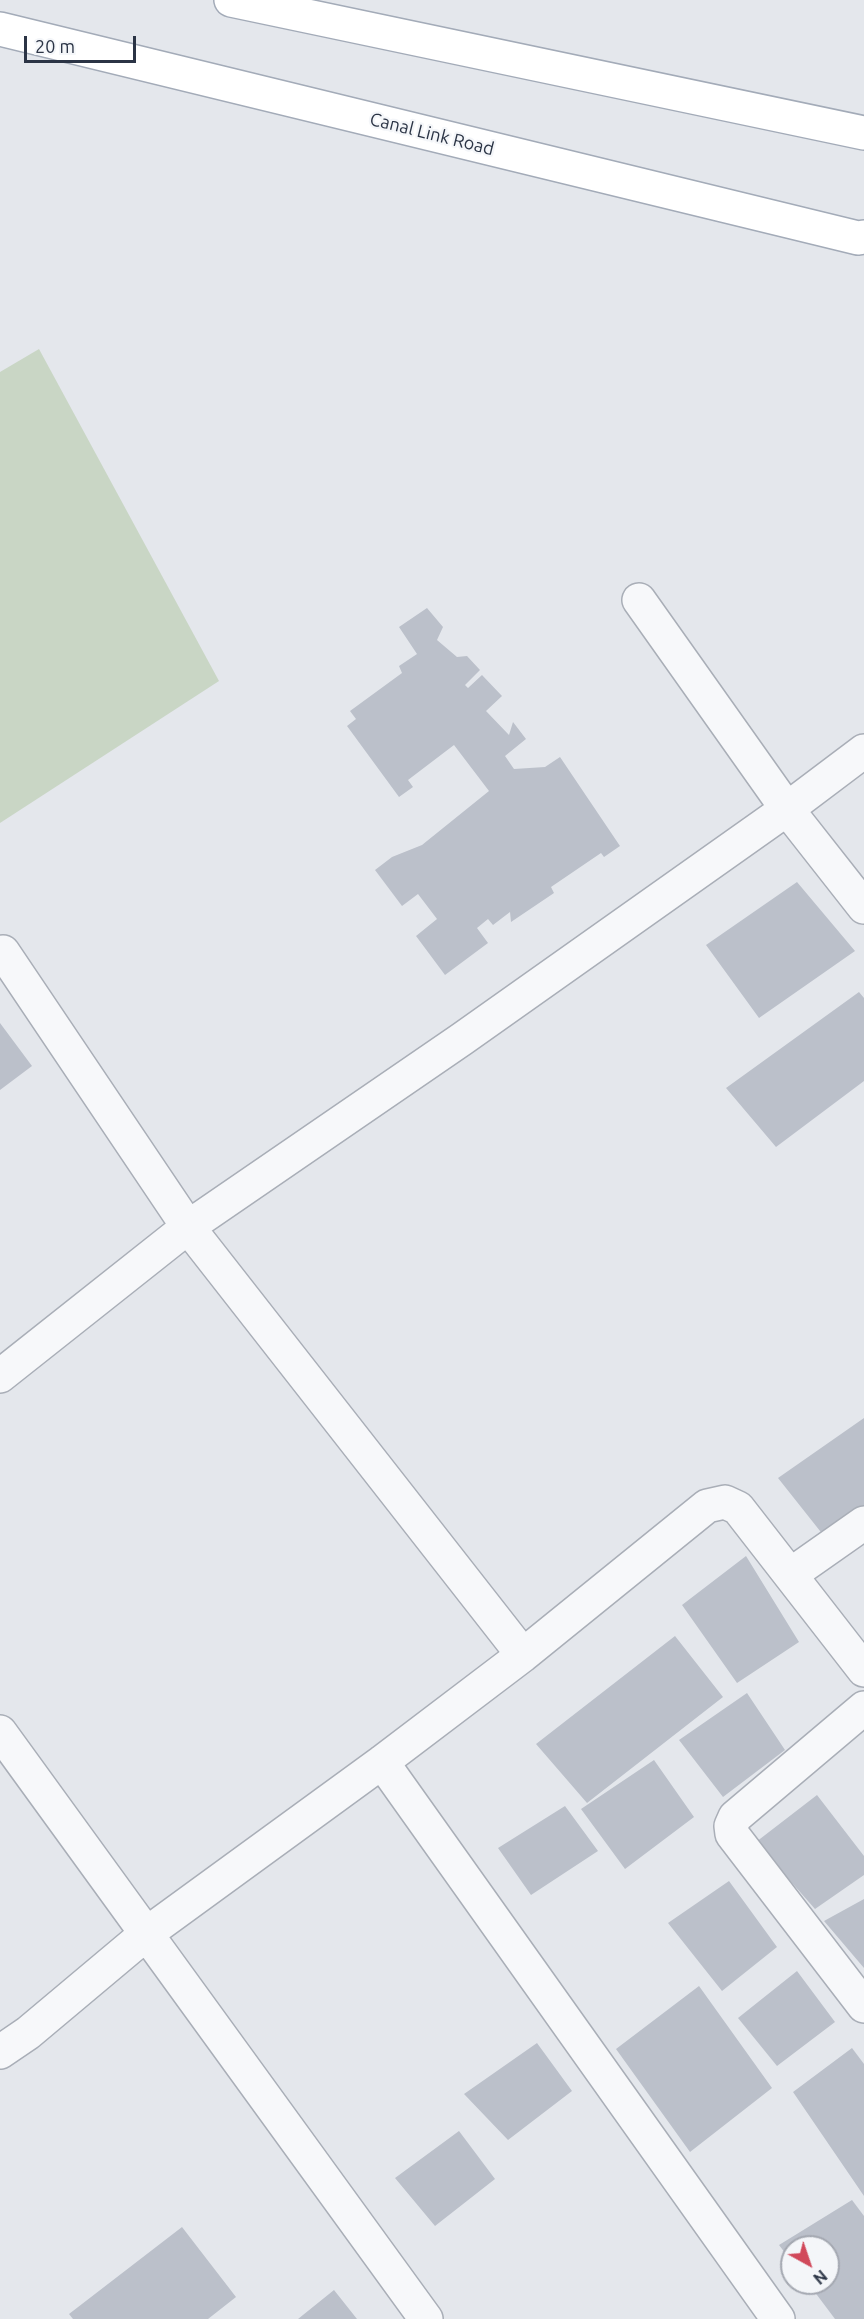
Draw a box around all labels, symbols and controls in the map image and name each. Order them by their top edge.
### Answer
scale bar [27,24,140,62]
text: 20 m [35,36,75,56]
street label: Canal Link Road [368,108,496,160]
north arrow [780,2235,840,2295]
text: N [810,2267,831,2288]

